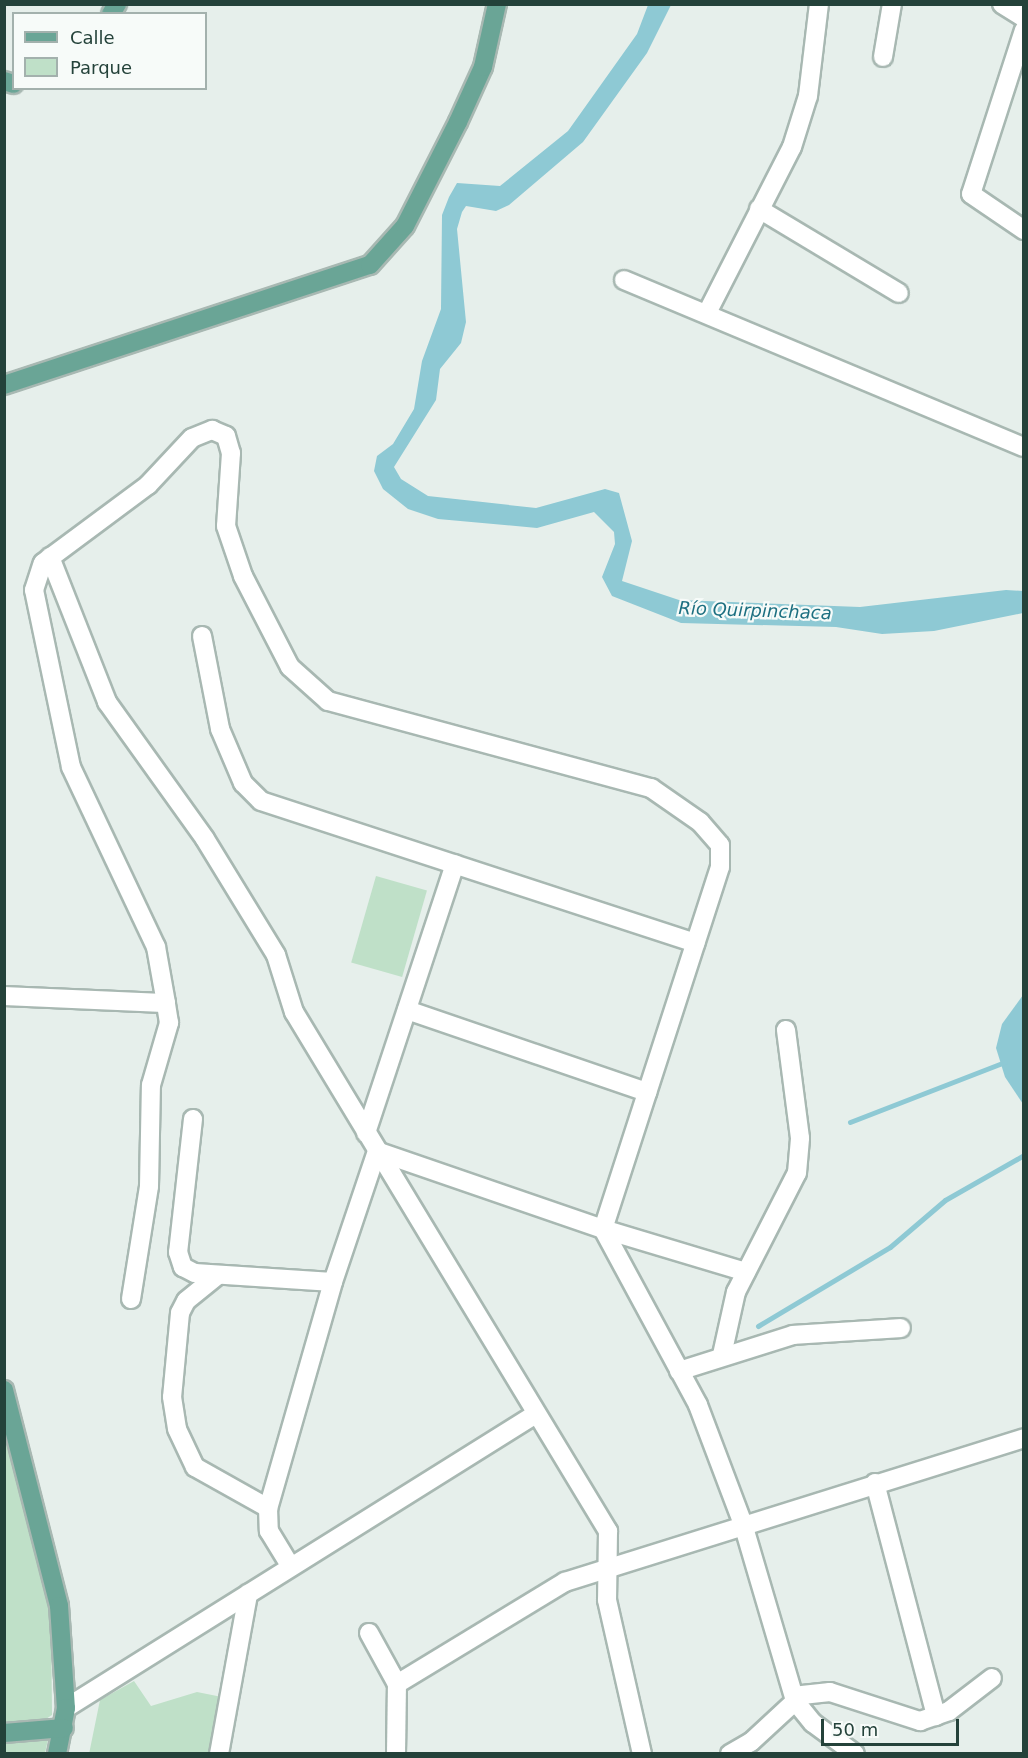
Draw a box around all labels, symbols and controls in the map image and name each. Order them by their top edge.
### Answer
legend [12,12,207,90]
text: Calle [70,27,115,48]
text: Parque [70,57,132,78]
water label: Río Quirpinchaca [678,598,832,624]
scale bar [824,1707,962,1745]
text: 50 m [832,1719,878,1740]

